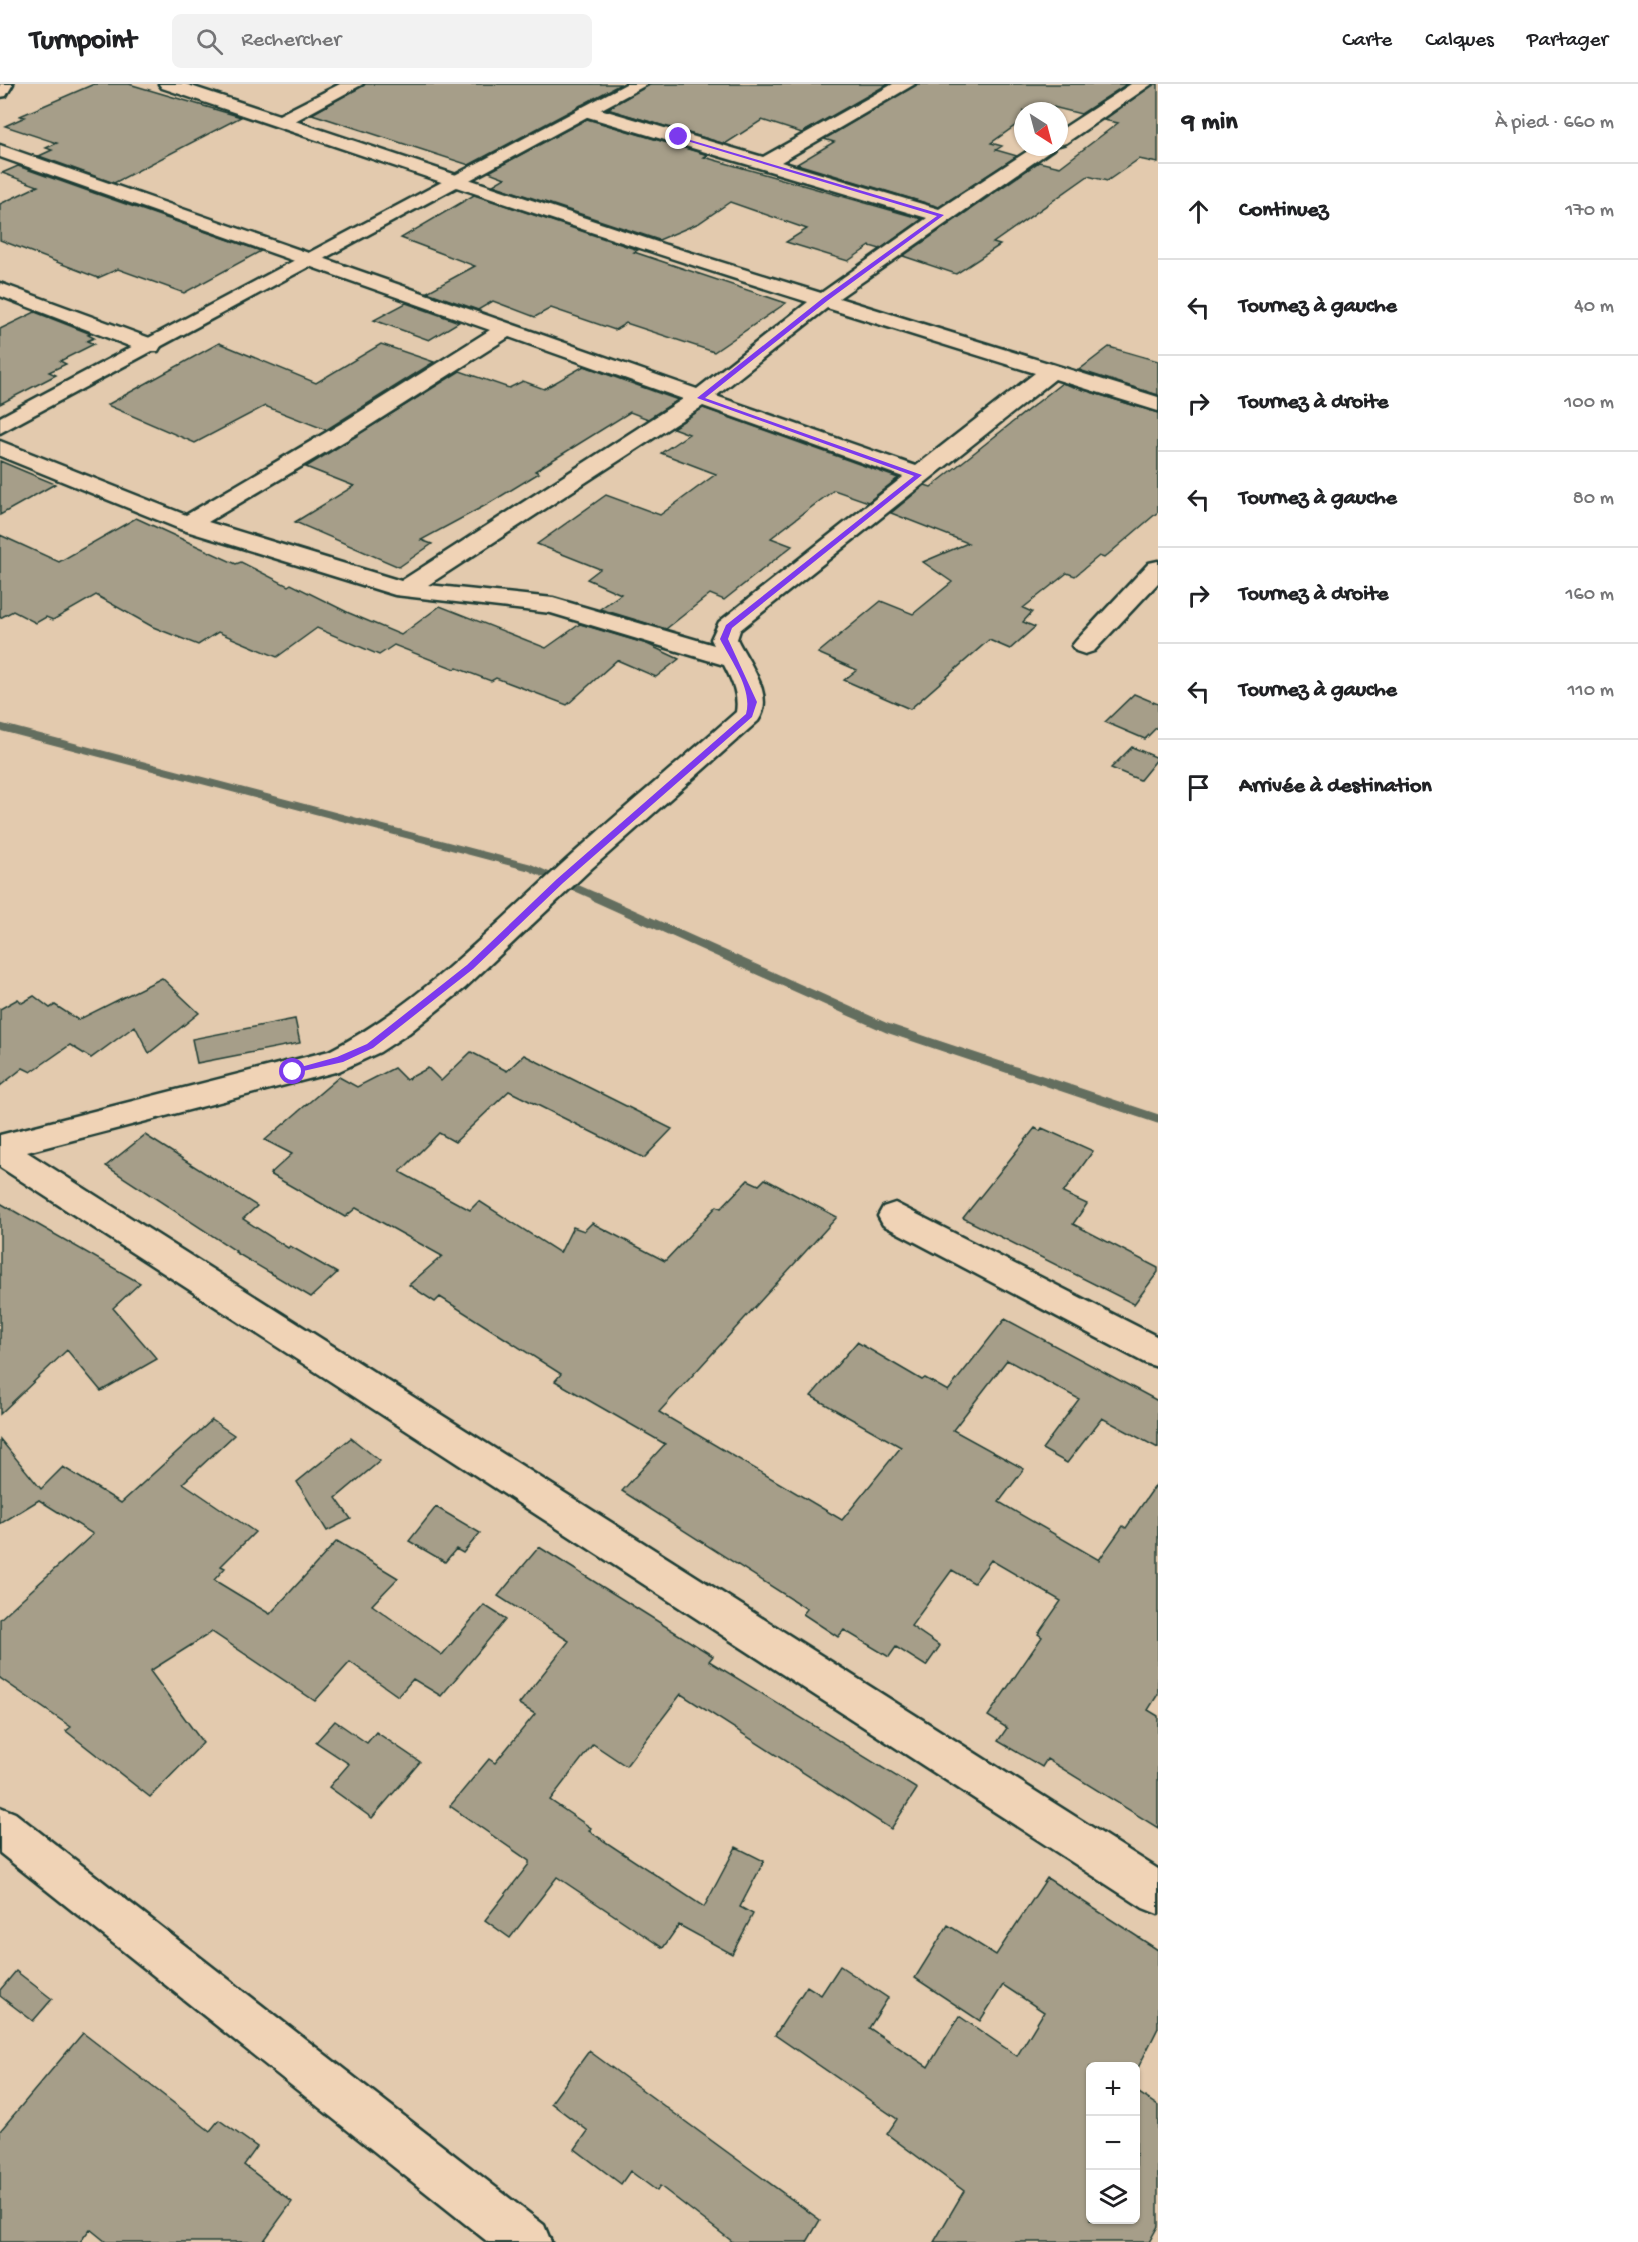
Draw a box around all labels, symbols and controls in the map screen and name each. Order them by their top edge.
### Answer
search box [172,14,592,68]
text: Turnpoint [30,25,136,58]
icon: search [193,25,226,58]
text: Rechercher [241,28,341,54]
text: Carte [1342,29,1392,54]
text: Calques [1425,29,1494,54]
text: Partager [1527,29,1608,54]
north arrow [1014,102,1068,156]
text: 9 min [1182,108,1238,139]
text: À pied · 660 m [1495,112,1614,135]
route end [665,123,691,149]
icon: ahead [1182,195,1215,228]
text: Continuez [1239,198,1328,224]
text: 170 m [1565,200,1614,223]
icon: left [1182,291,1215,324]
text: Tournez à gauche [1239,294,1397,320]
text: 40 m [1574,296,1614,319]
icon: right [1182,387,1215,420]
text: Tournez à droite [1239,390,1388,416]
text: 100 m [1564,392,1614,415]
icon: left [1182,483,1215,516]
text: Tournez à gauche [1239,486,1397,512]
text: 80 m [1573,488,1614,511]
icon: right [1182,579,1215,612]
text: Tournez à droite [1239,582,1388,608]
text: 160 m [1565,584,1614,607]
icon: left [1182,675,1215,708]
text: Tournez à gauche [1239,678,1397,704]
text: 110 m [1568,680,1614,703]
icon: arrive [1182,771,1215,804]
text: Arrivée à destination [1239,774,1432,800]
route start [279,1058,305,1084]
map controls [1086,2062,1140,2224]
button: + [1086,2062,1140,2116]
button: − [1086,2116,1140,2170]
button: layers [1086,2170,1140,2224]

